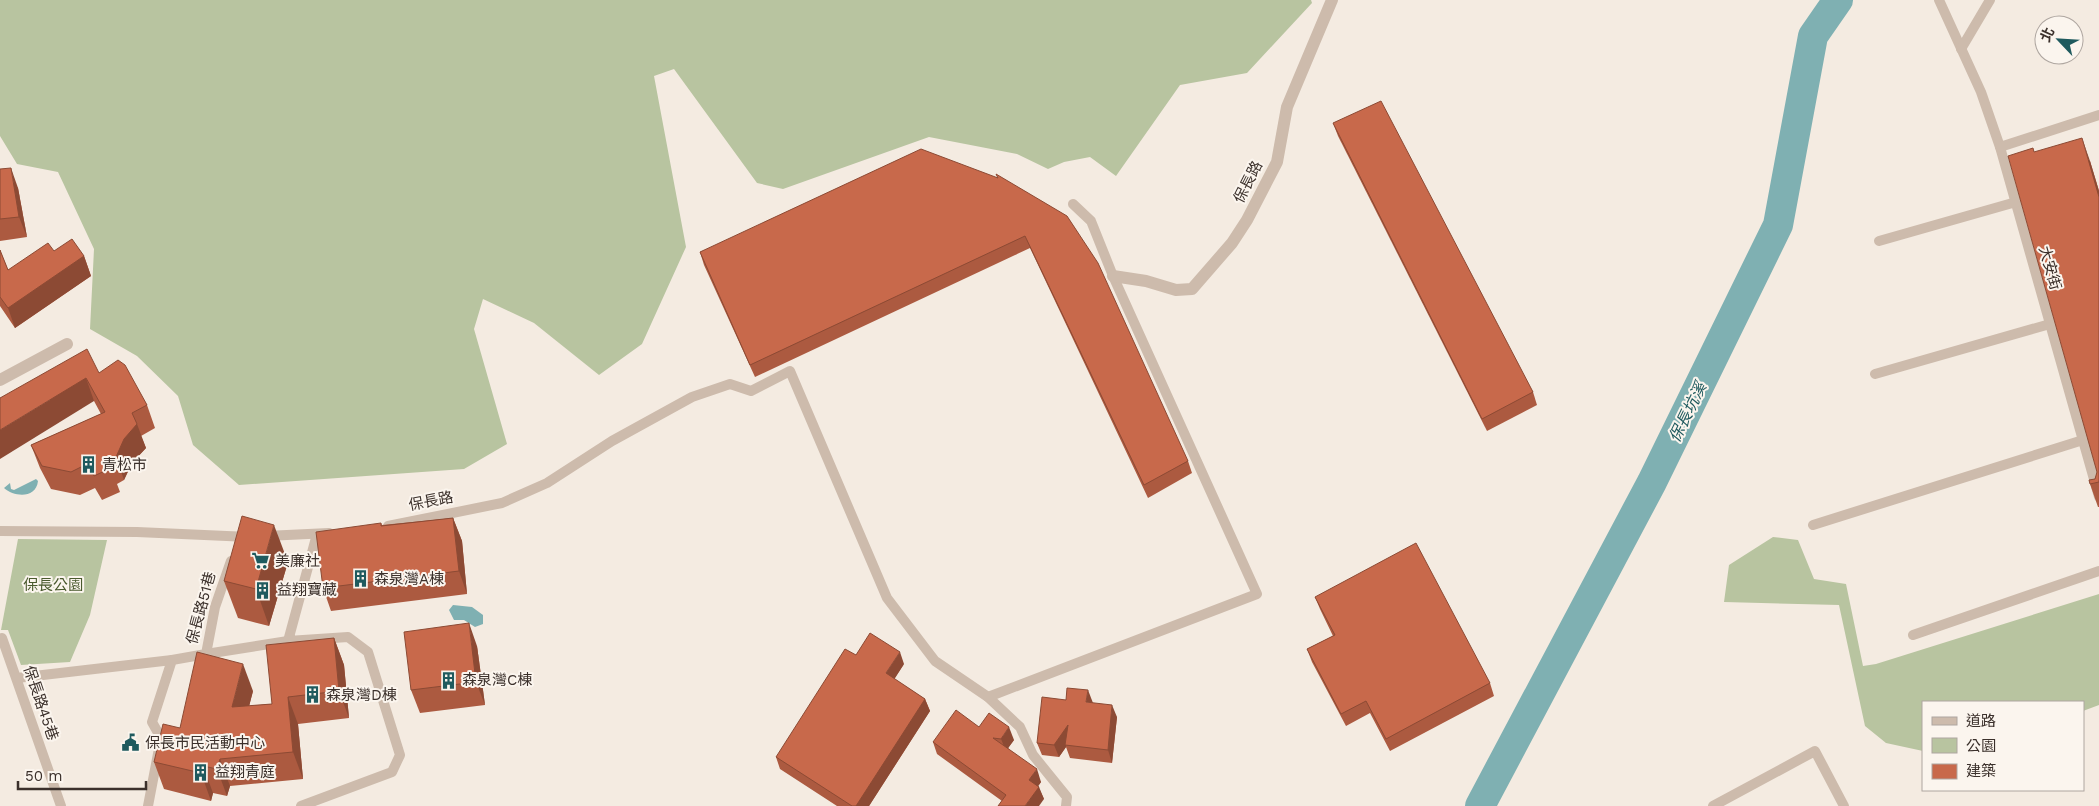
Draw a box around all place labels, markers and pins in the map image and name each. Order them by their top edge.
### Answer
building icon: 青松市 [78,455,98,475]
place label: 青松市 [102,456,147,474]
supermarket icon: 美廉社 [251,551,271,571]
place label: 美廉社 [275,552,320,570]
building icon: 森泉灣A棟 [350,569,370,589]
place label: 森泉灣A棟 [374,570,444,588]
building icon: 益翔寶藏 [253,580,273,600]
place label: 益翔寶藏 [277,581,337,599]
building icon: 森泉灣C棟 [438,670,458,690]
place label: 森泉灣C棟 [462,671,532,689]
building icon: 森泉灣D棟 [302,685,322,705]
place label: 森泉灣D棟 [326,686,397,704]
public building icon: 保長市民活動中心 [121,733,141,753]
place label: 保長市民活動中心 [145,734,265,752]
building icon: 益翔青庭 [191,762,211,782]
place label: 益翔青庭 [215,763,275,781]

